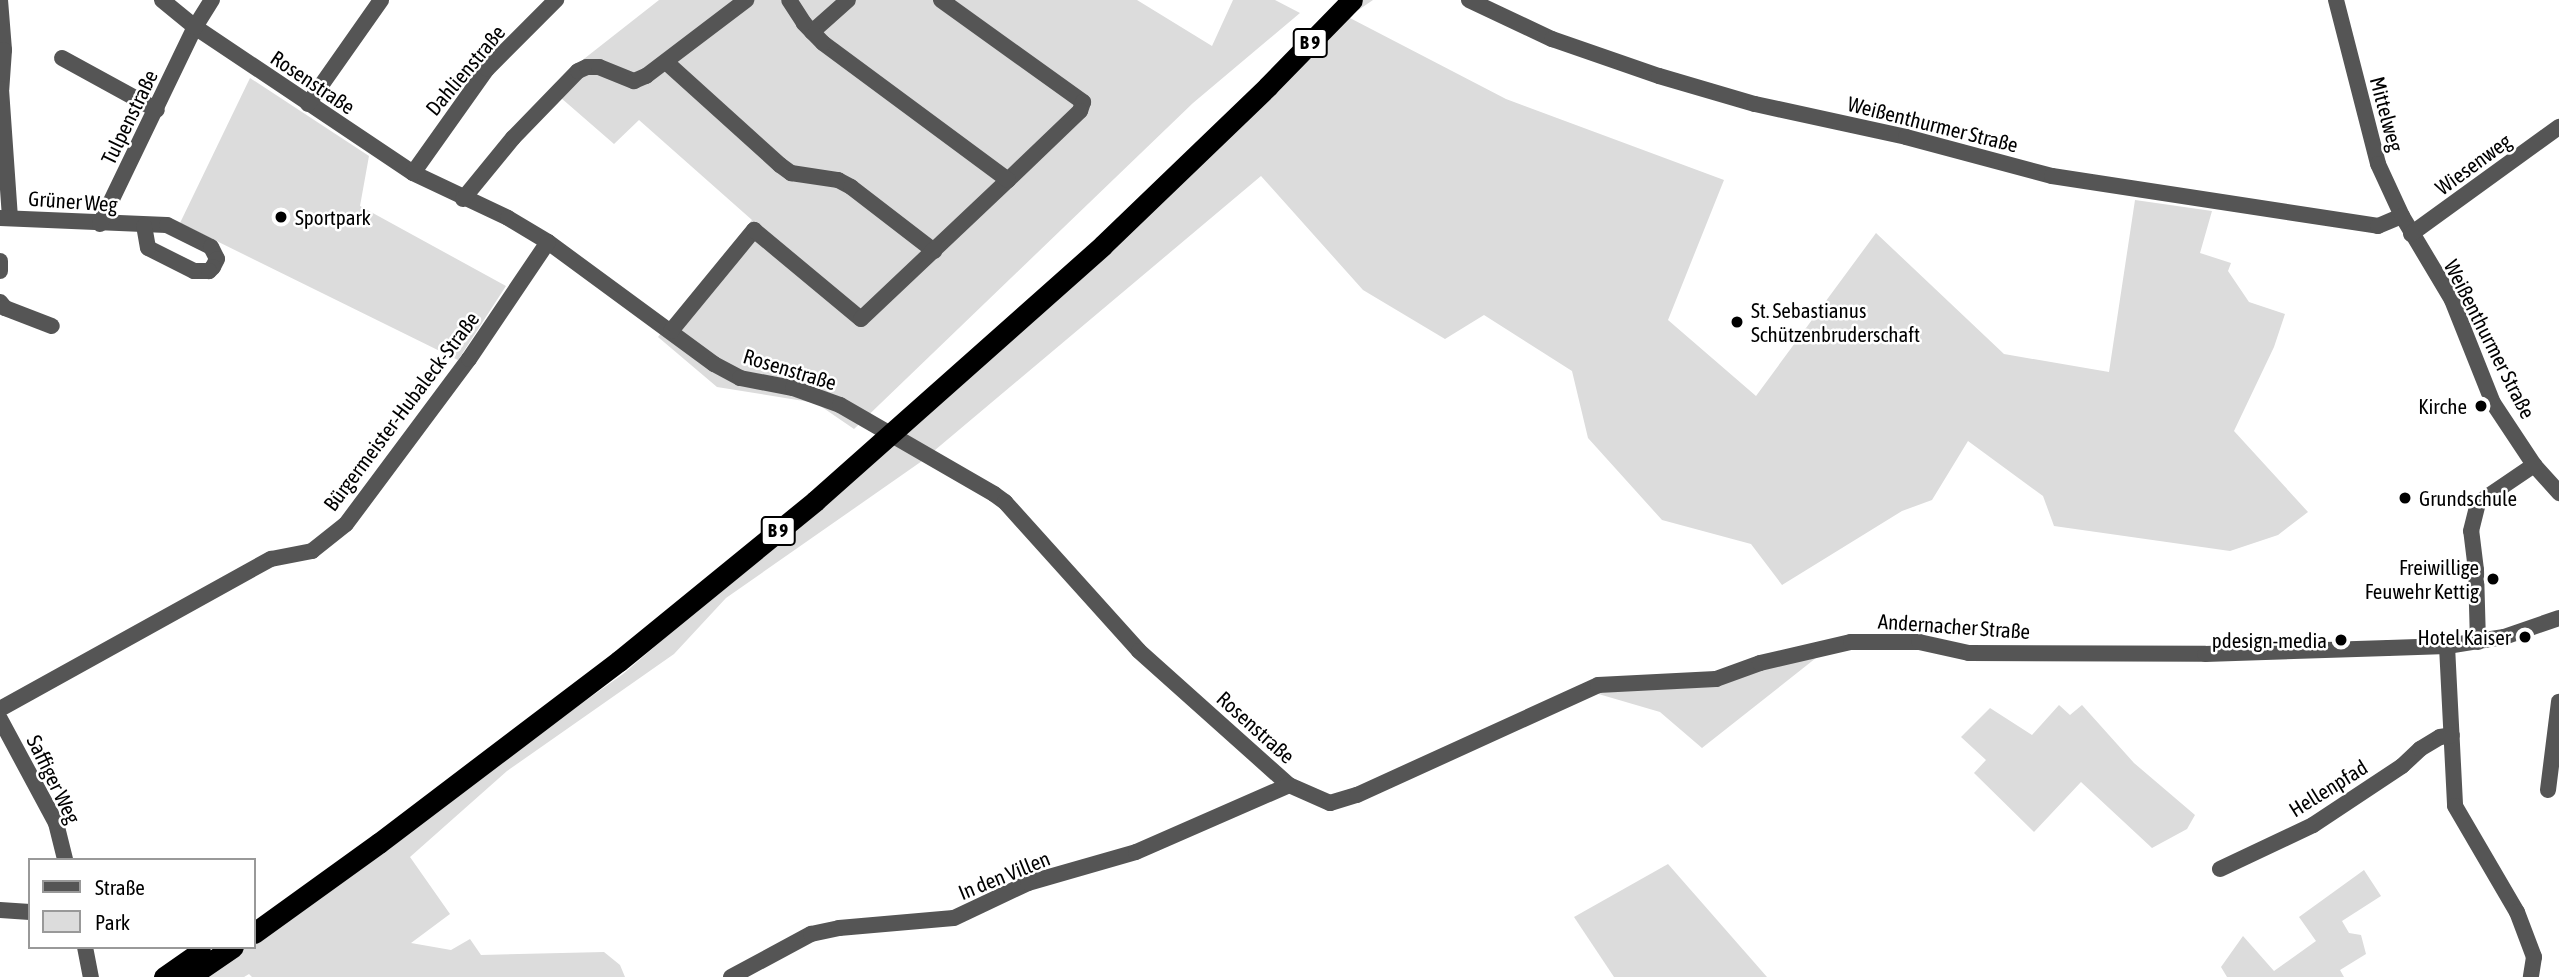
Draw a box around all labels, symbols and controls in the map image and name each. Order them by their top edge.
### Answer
street label: Dahlienstraße [420,20,510,120]
road number: B 9 [1292,28,1328,58]
street label: Rosenstraße [266,45,360,119]
street label: Tulpenstraße [95,66,163,168]
street label: Mittelweg [2365,74,2409,154]
street label: Weißenthurmer Straße [1845,91,2021,157]
street label: Wiesenweg [2430,128,2516,200]
street label: Grüner Weg [28,185,118,217]
place label: Sportpark [295,204,371,230]
marker: Sportpark [273,209,289,225]
street label: Weißenthurmer Straße [2439,255,2541,423]
place label: St. Sebastianus Schützenbruderschaft [1751,297,1920,347]
street label: Bürgermeister-Hubaleck-Straße [318,307,484,515]
marker: St. Sebastianus Schützenbruderschaft [1729,314,1745,330]
street label: Rosenstraße [740,343,840,395]
place label: Kirche [2418,393,2467,419]
marker: Kirche [2473,398,2489,414]
place label: Grundschule [2419,485,2517,511]
marker: Grundschule [2397,490,2413,506]
road number: B 9 [760,516,796,546]
place label: Freiwillige Feuwehr Kettig [2365,554,2479,604]
marker: Freiwillige Feuwehr Kettig [2485,571,2501,587]
street label: Andernacher Straße [1877,608,2031,644]
place label: Hotel Kaiser [2418,624,2511,650]
place label: pdesign-media [2212,627,2327,653]
marker: Hotel Kaiser [2517,629,2533,645]
marker: pdesign-media [2333,632,2349,648]
street label: Rosenstraße [1212,686,1300,768]
street label: Saffiger Weg [22,731,86,827]
street label: Hellenpfad [2284,754,2372,822]
street label: In den Villen [954,845,1054,905]
legend [28,858,256,949]
text: Straße [95,875,145,899]
text: Park [95,910,130,934]

